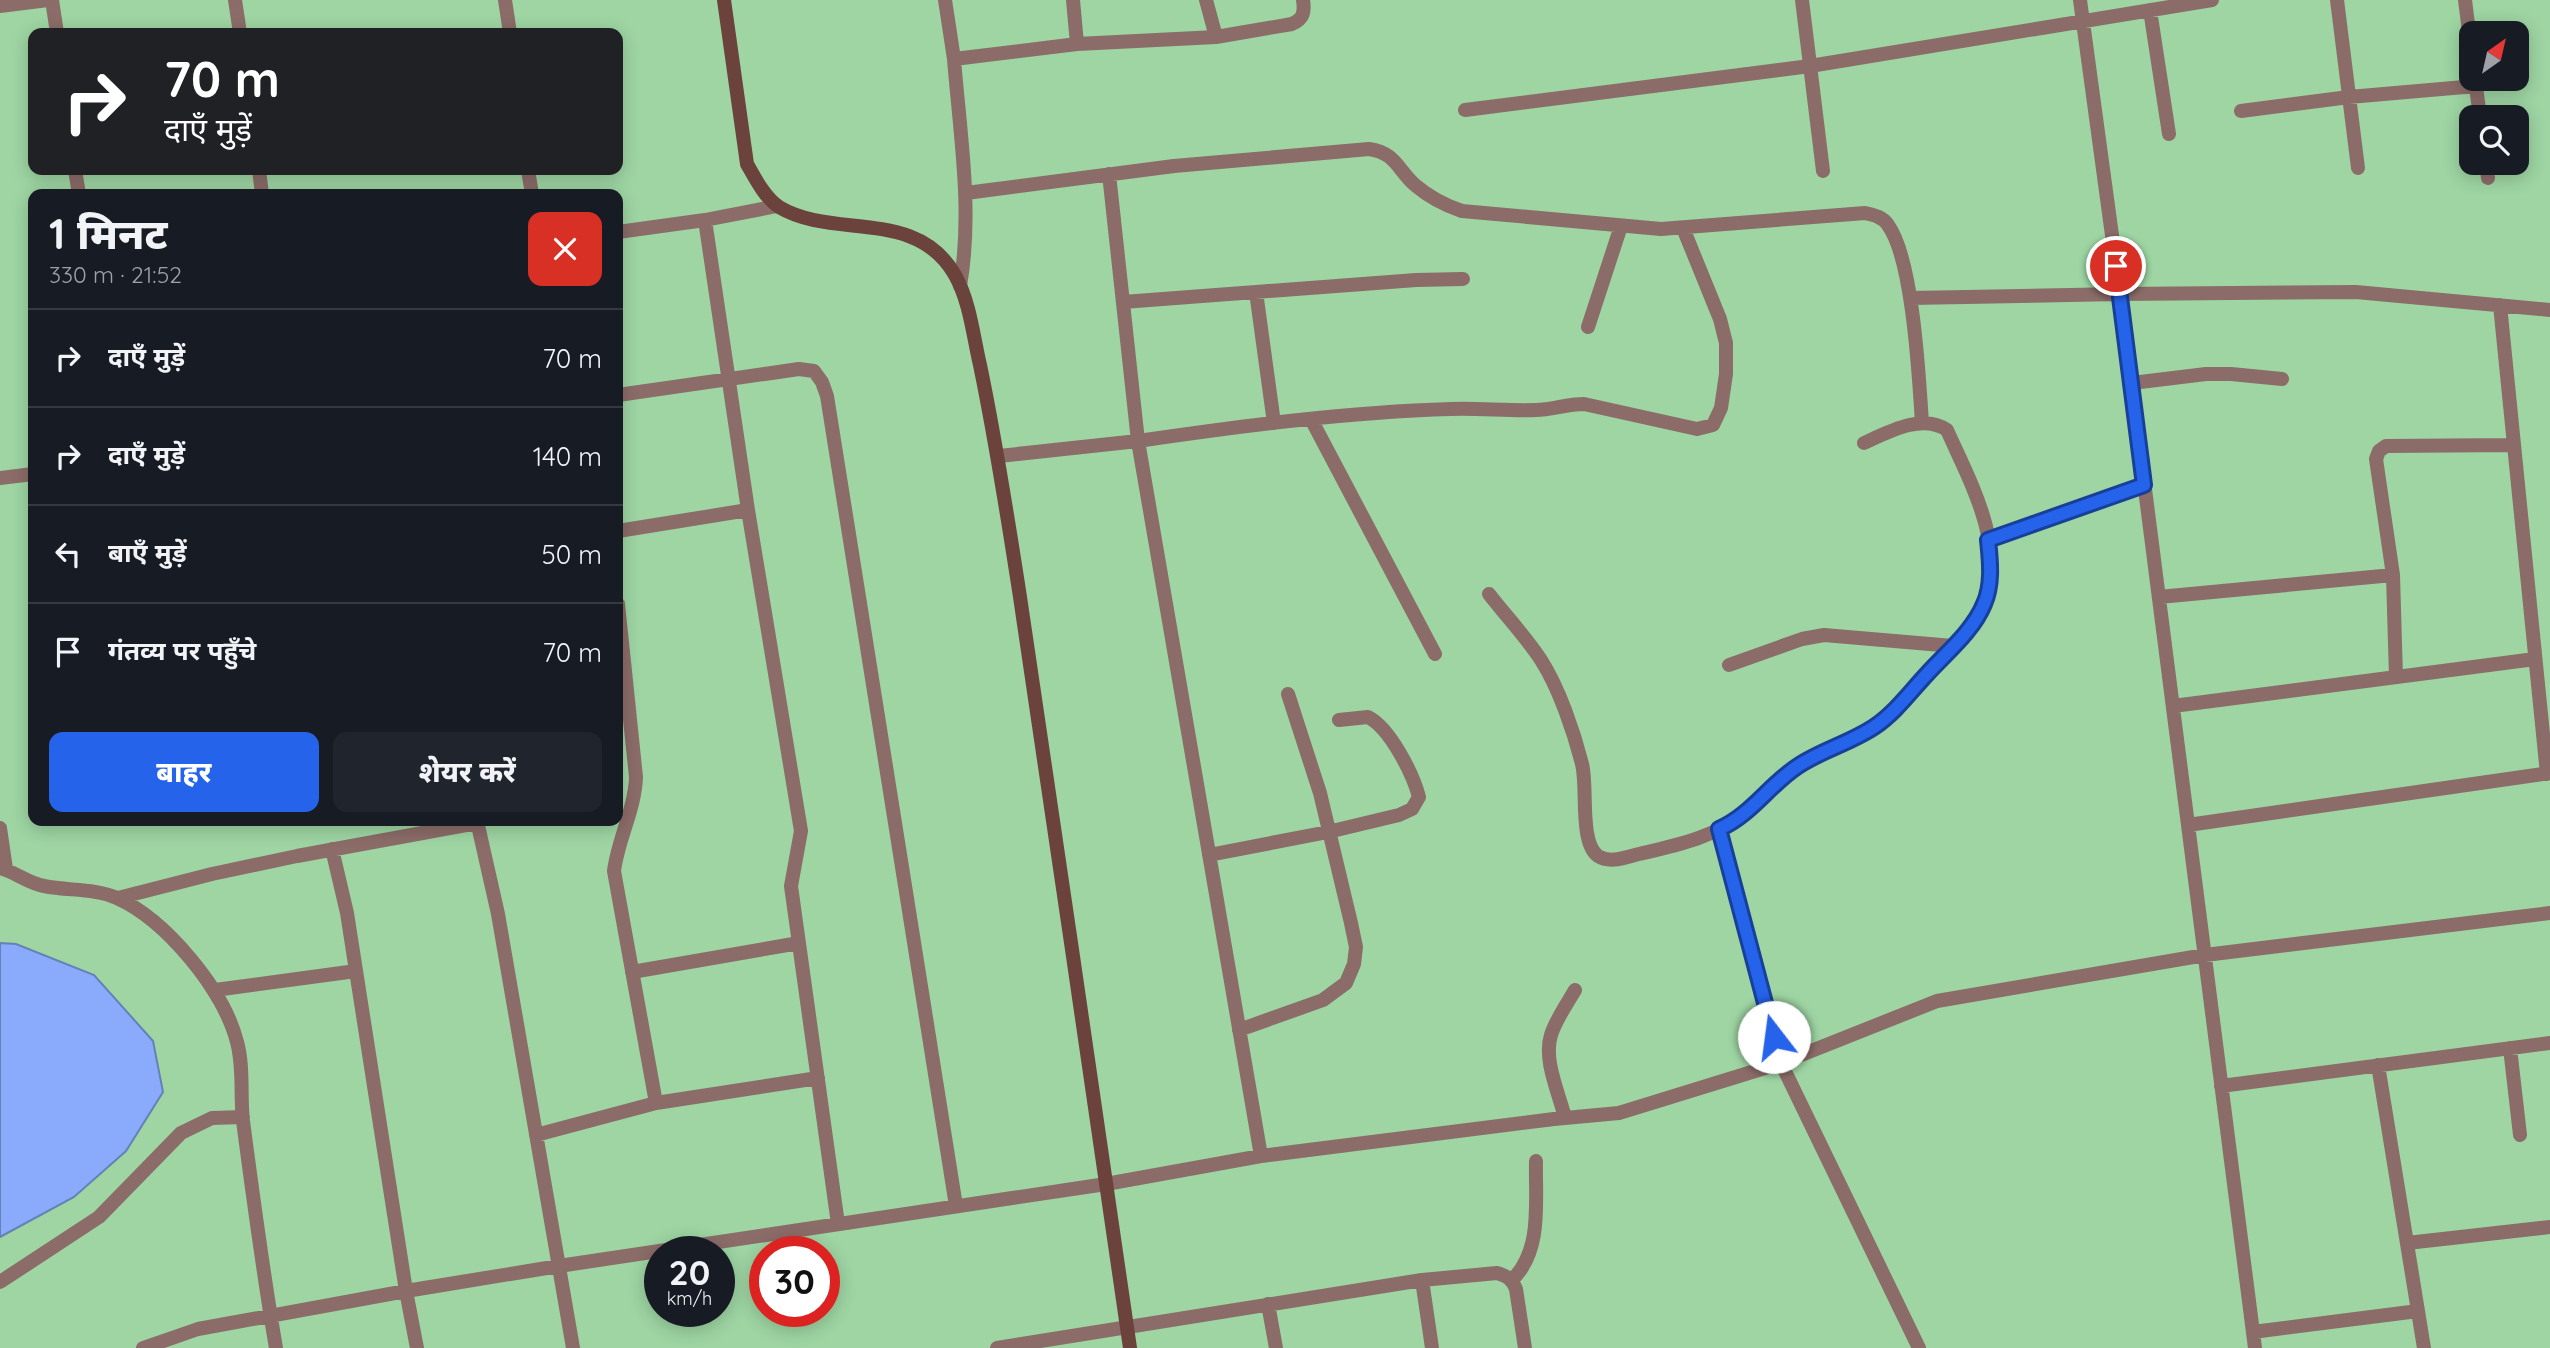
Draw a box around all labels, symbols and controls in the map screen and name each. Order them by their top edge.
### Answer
north arrow [2459,21,2529,91]
map controls [2459,21,2529,175]
text: 70 m [164,48,280,109]
icon: right [49,56,140,147]
button: search [2459,105,2529,175]
text: दाएँ मुड़ें [164,109,252,149]
text: 1 मिनट [49,207,168,260]
button: close [528,212,602,286]
pin [2086,236,2146,296]
icon: arrive [2097,247,2135,285]
text: 330 m · 21:52 [49,260,182,289]
icon: right [49,339,87,377]
text: दाएँ मुड़ें [108,340,185,373]
text: 70 m [542,342,602,375]
icon: right [49,437,87,475]
text: दाएँ मुड़ें [108,438,185,471]
text: 140 m [533,440,602,473]
icon: left [49,535,87,573]
text: बाएँ मुड़ें [108,536,187,569]
text: 50 m [542,538,602,571]
icon: arrive [49,633,87,671]
text: गंतव्य पर पहुँचे [108,634,256,667]
text: 70 m [542,636,602,669]
button: बाहर [49,732,319,812]
button: शेयर करें [333,732,602,812]
position arrow [1737,1000,1811,1074]
speed limit sign: 30 [749,1236,840,1327]
text: 20 [669,1250,710,1294]
text: km/h [667,1287,712,1310]

